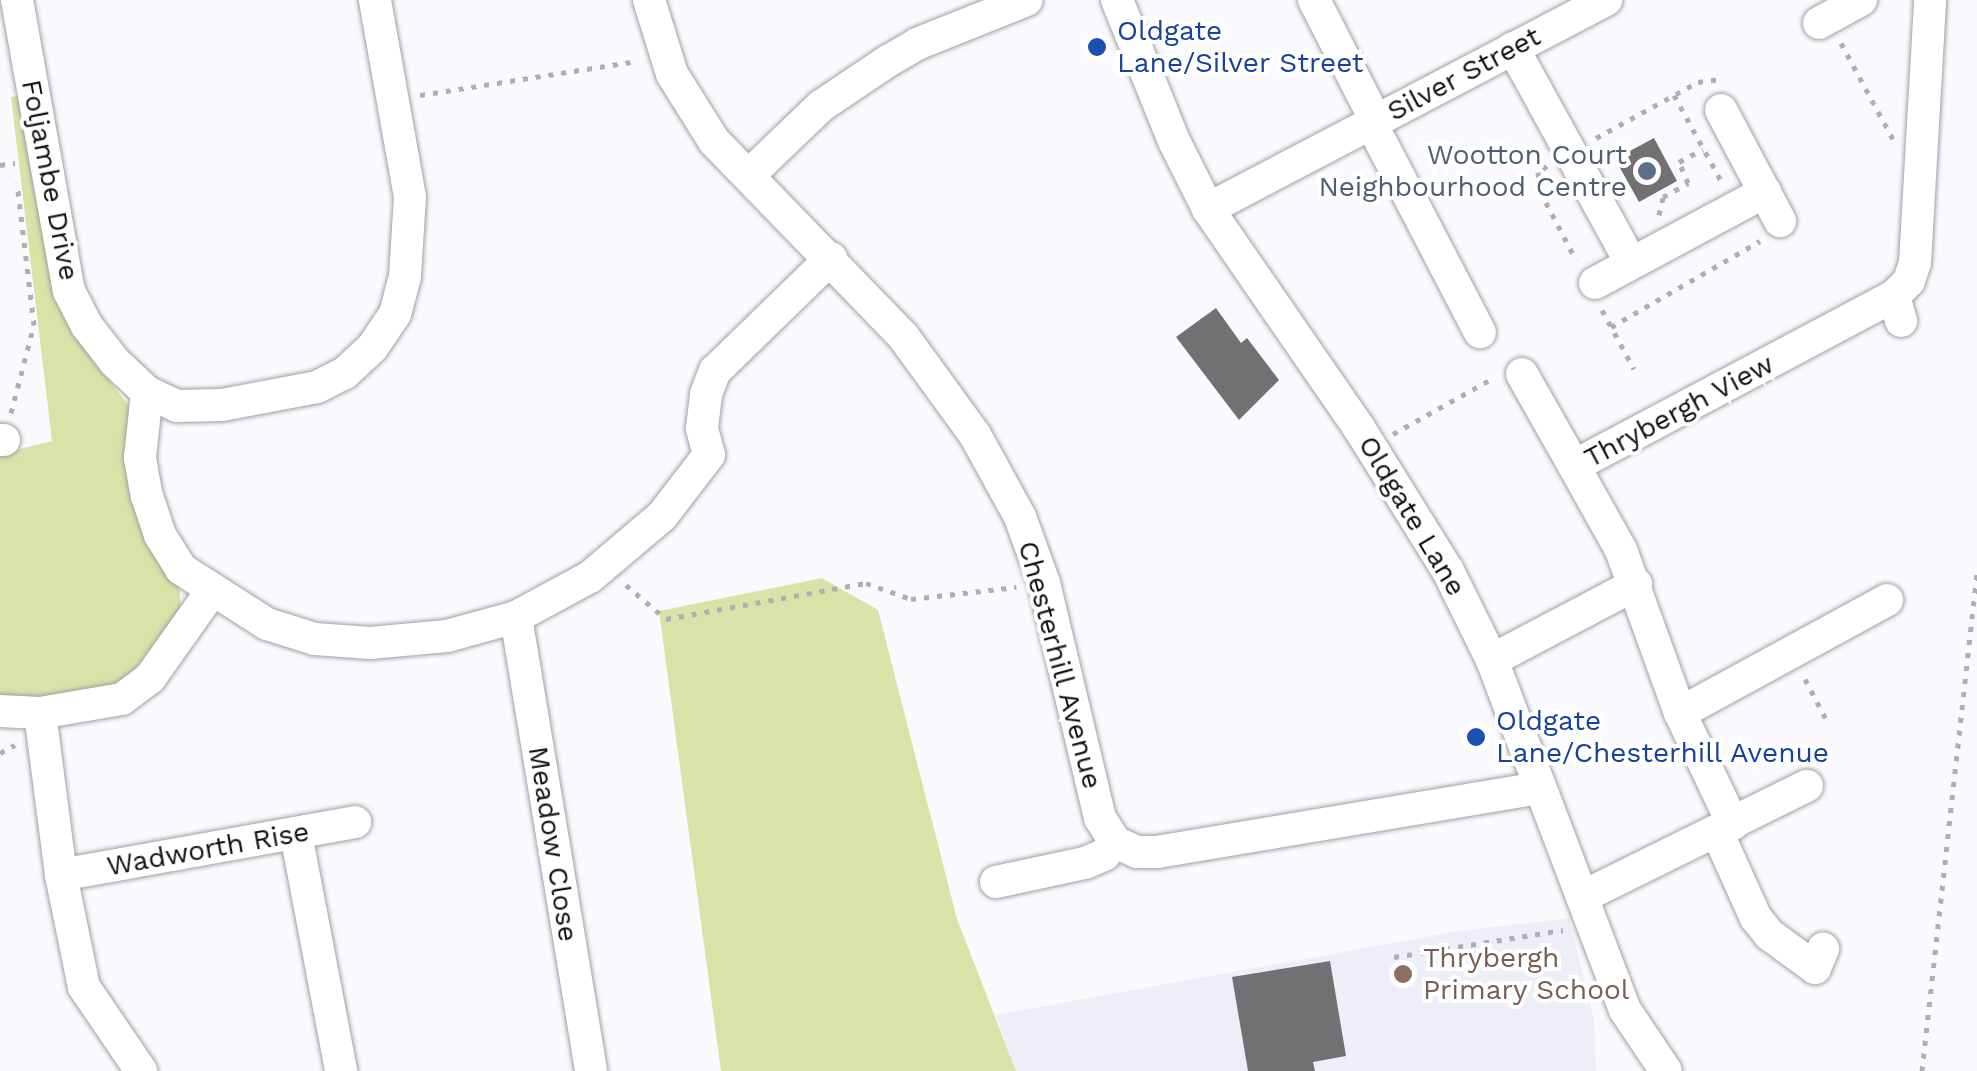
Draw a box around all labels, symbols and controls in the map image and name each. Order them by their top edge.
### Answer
place label: Oldgate Lane/Silver Street [1117,14,1364,80]
street label: Silver Street [1381,19,1547,129]
marker: Oldgate Lane/Silver Street [1086,36,1108,58]
street label: Foljambe Drive [14,77,86,283]
place label: Wootton Court Neighbourhood Centre [1318,138,1627,204]
marker: Wootton Court Neighbourhood Centre [1636,160,1658,182]
street label: Thrybergh View [1578,347,1780,475]
street label: Oldgate Lane [1351,430,1473,602]
street label: Chesterhill Avenue [1010,536,1110,794]
place label: Oldgate Lane/Chesterhill Avenue [1496,704,1831,770]
marker: Oldgate Lane/Chesterhill Avenue [1465,726,1487,748]
street label: Meadow Close [521,744,585,944]
street label: Wadworth Rise [104,815,312,883]
place label: Thrybergh Primary School [1423,941,1630,1007]
marker: Thrybergh Primary School [1392,963,1414,985]

